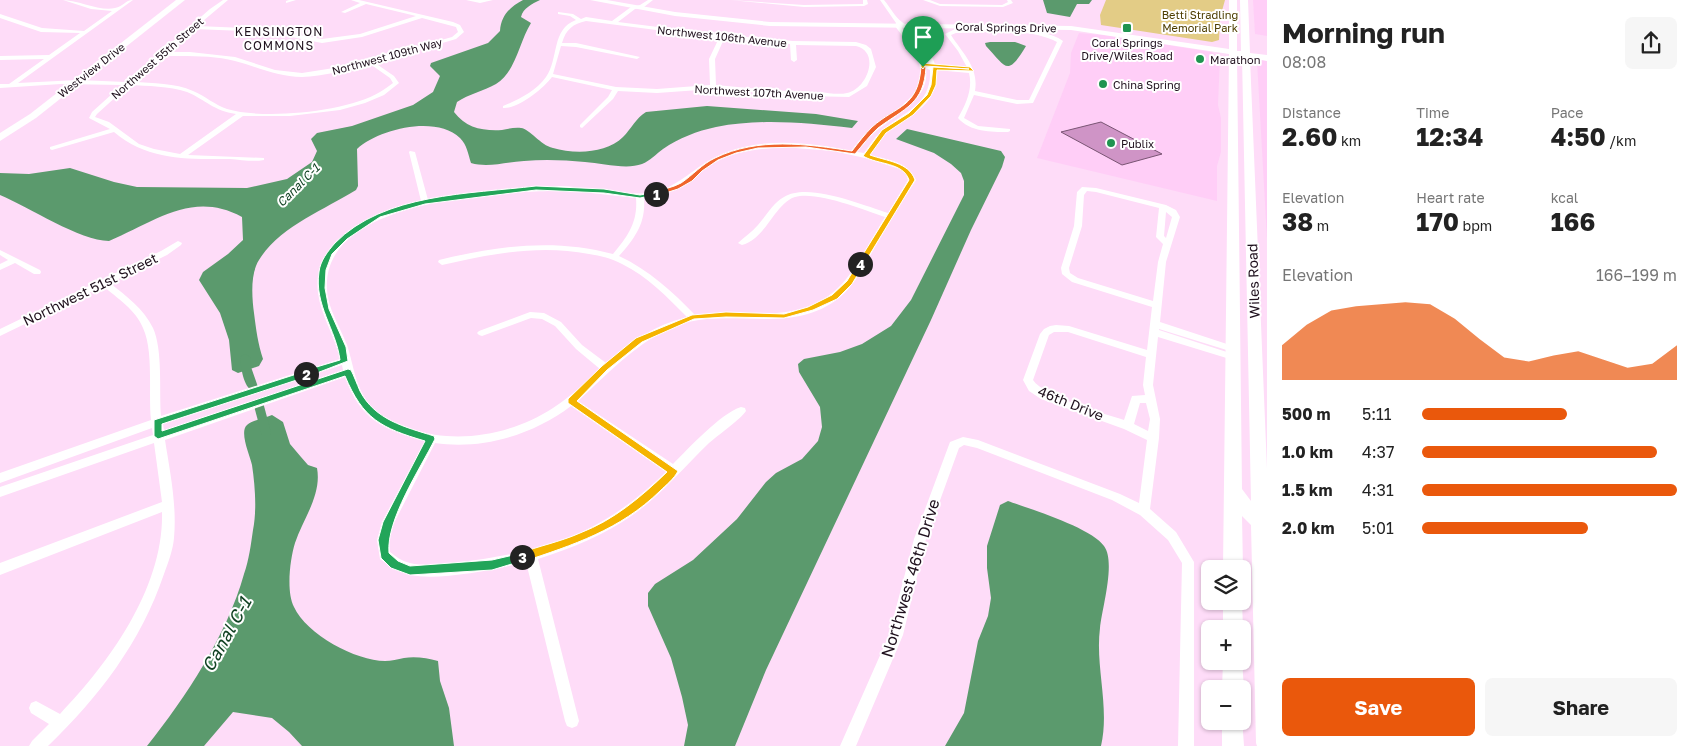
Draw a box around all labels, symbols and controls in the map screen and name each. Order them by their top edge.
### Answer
park label: Betti Stradling Memorial Park [1162,8,1238,34]
street label: Northwest 55th Street [108,14,206,102]
pin [902,16,944,67]
text: Morning run [1282,16,1445,49]
button: share [1625,17,1677,69]
street label: Coral Springs Drive [955,20,1057,34]
marker: Coral Springs Drive/Wiles Road [1121,22,1133,34]
street label: Northwest 106th Avenue [657,23,787,49]
icon: arrive [909,23,937,51]
district label: KENSINGTON COMMONS [235,24,323,53]
street label: Northwest 109th Way [330,35,444,77]
place label: Coral Springs Drive/Wiles Road [1081,36,1173,62]
street label: Westview Drive [55,40,127,100]
text: 08:08 [1282,52,1326,72]
marker: Marathon [1194,53,1206,65]
place label: Marathon [1210,53,1261,66]
marker: China Spring [1097,78,1109,90]
place label: China Spring [1113,78,1181,91]
street label: Northwest 107th Avenue [694,82,824,102]
text: Distance [1282,104,1341,121]
text: Time [1416,104,1449,121]
text: Pace [1551,104,1583,121]
text: 2.60 [1282,121,1337,152]
text: 12:34 [1416,121,1483,152]
text: 4:50 [1551,121,1606,152]
text: km [1337,132,1361,149]
text: /km [1606,132,1636,149]
marker: Publix [1105,137,1117,149]
place label: Publix [1121,137,1154,150]
water label: Canal C-1 [273,160,323,210]
pin: 1 [644,182,668,206]
text: 1 [653,186,660,203]
text: Elevation [1282,189,1344,206]
text: Heart rate [1416,189,1485,206]
text: kcal [1551,189,1578,206]
text: 38 [1282,206,1313,237]
text: 170 [1416,206,1459,237]
text: 166 [1551,206,1595,237]
text: m [1313,217,1329,234]
text: bpm [1459,217,1492,234]
street label: Wiles Road [1243,243,1263,319]
street label: Northwest 51st Street [20,249,160,329]
pin: 4 [848,252,872,276]
text: 4 [856,256,865,273]
text: Elevation [1282,265,1353,285]
text: 166–199 m [1596,265,1677,285]
pin: 2 [294,362,318,386]
text: 2 [302,366,311,383]
street label: 46th Drive [1036,382,1106,424]
text: 500 m [1282,404,1331,424]
text: 5:11 [1362,404,1392,424]
text: 1.0 km [1282,442,1333,462]
text: 4:37 [1362,442,1394,462]
text: 1.5 km [1282,480,1332,500]
text: 4:31 [1362,480,1394,500]
street label: Northwest 46th Drive [876,496,944,660]
text: 2.0 km [1282,518,1335,538]
text: 5:01 [1362,518,1394,538]
pin: 3 [510,544,534,570]
text: 3 [518,549,527,566]
map controls [1201,560,1251,730]
button: layers [1201,560,1251,610]
water label: Canal C-1 [197,593,256,675]
button: + [1201,620,1251,670]
button: Save [1282,678,1475,736]
button: Share [1485,678,1677,736]
button: − [1201,680,1251,730]

